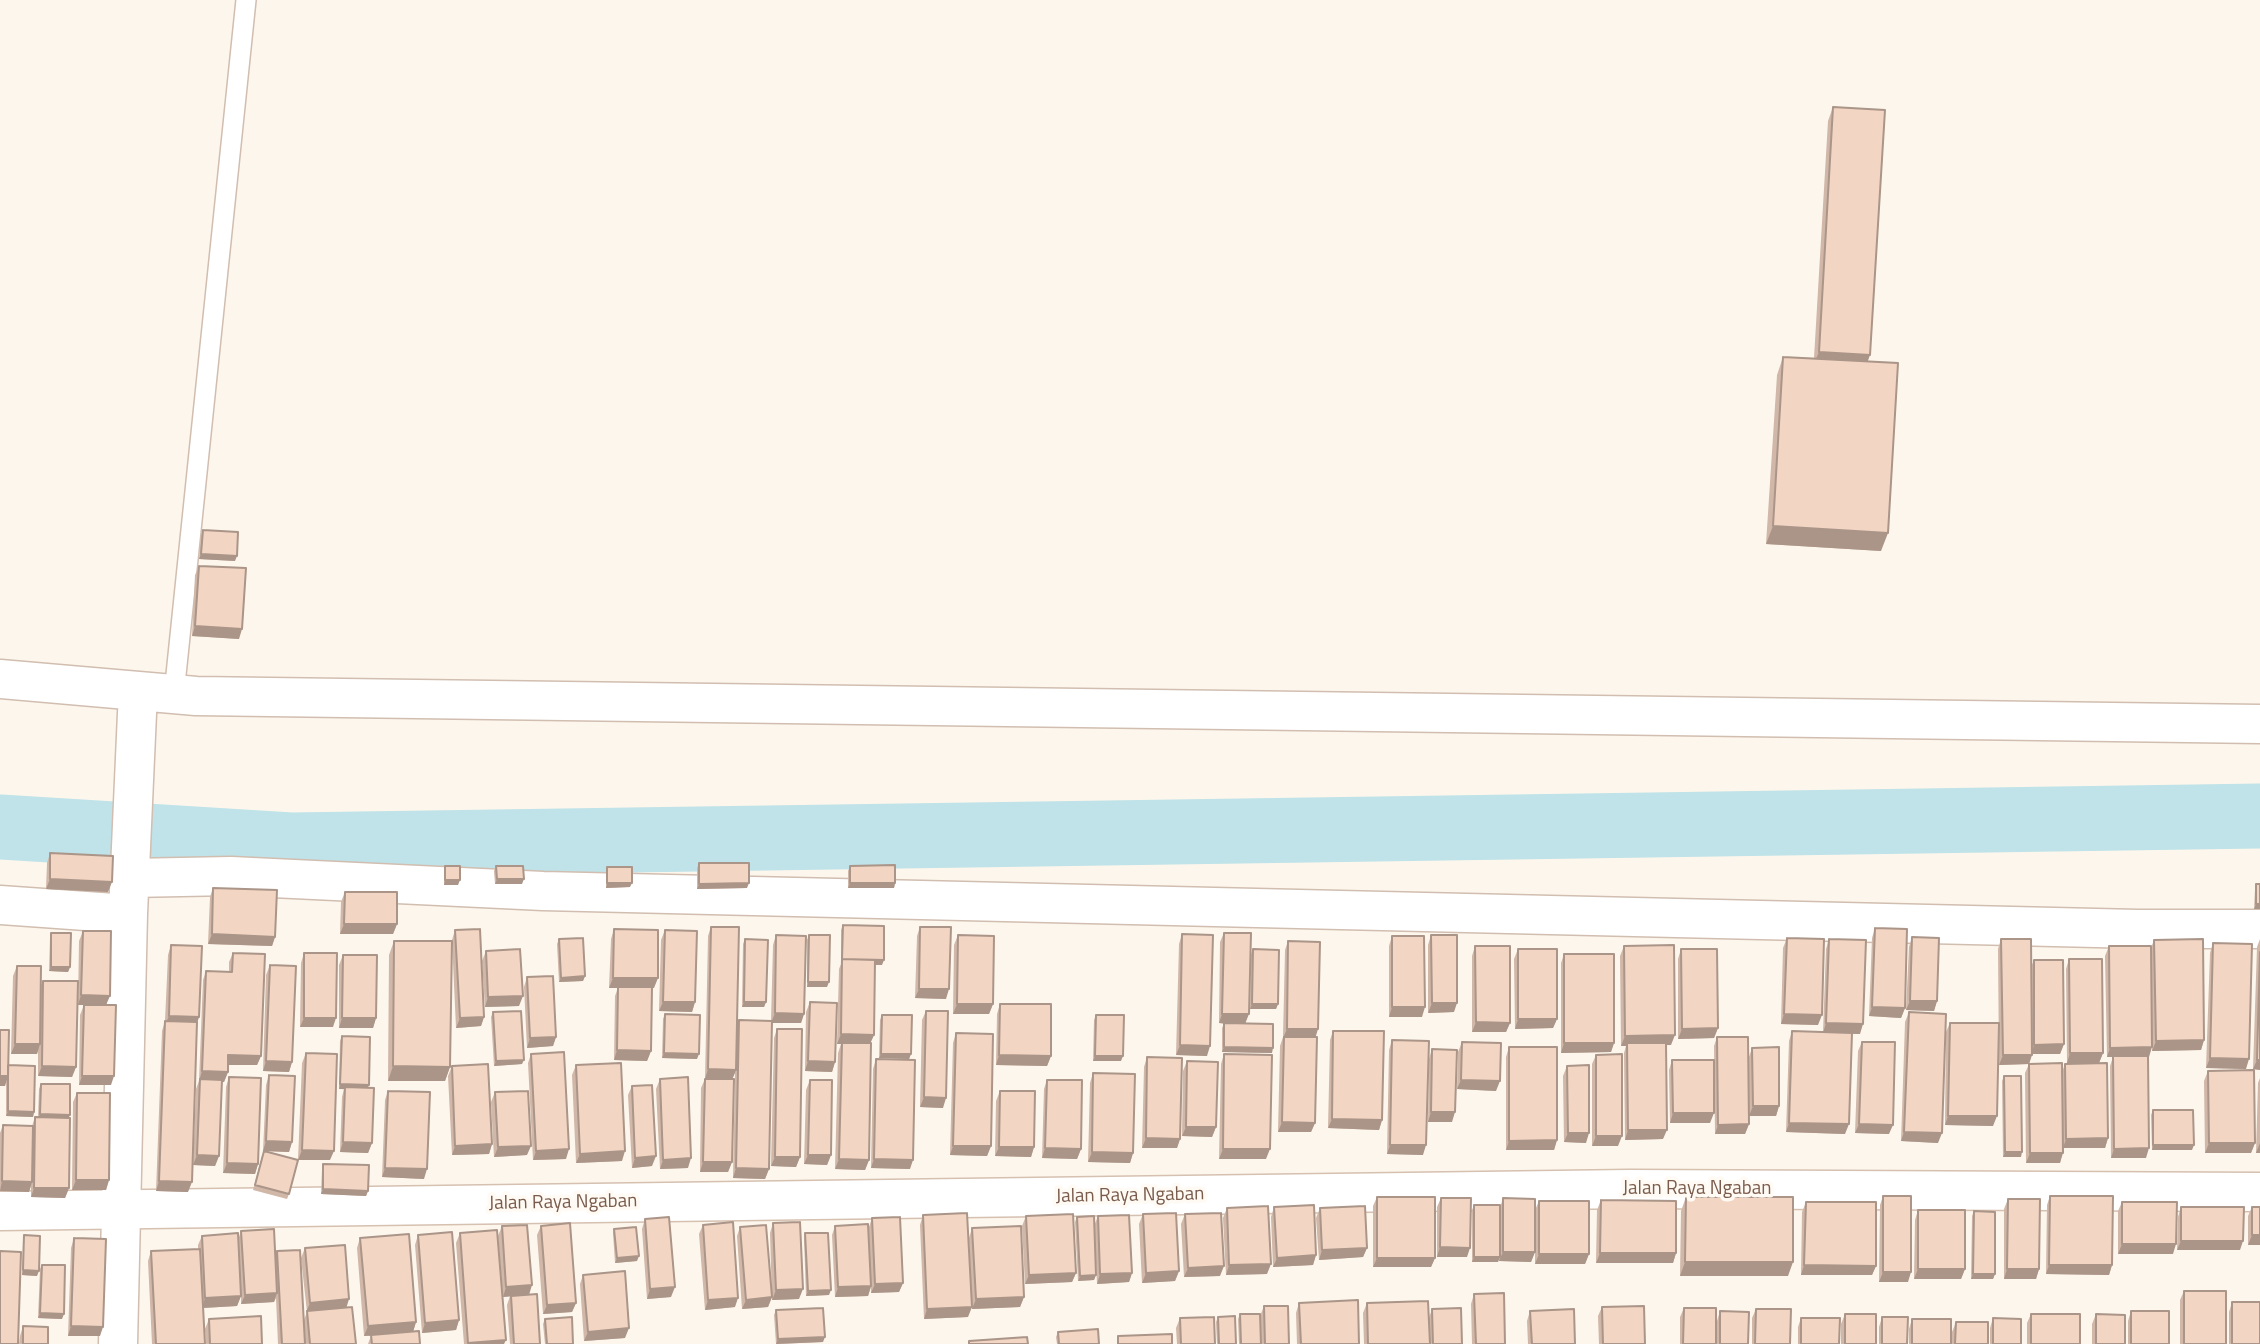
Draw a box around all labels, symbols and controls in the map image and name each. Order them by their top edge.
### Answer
street label: Jalan Raya Ngaban [1623,1178,1771,1200]
street label: Jalan Raya Ngaban [1055,1183,1205,1209]
street label: Jalan Raya Ngaban [488,1190,638,1216]

